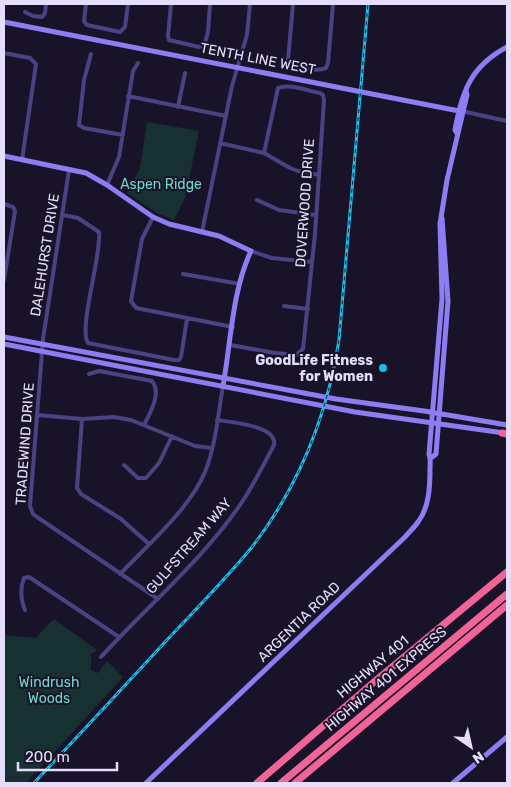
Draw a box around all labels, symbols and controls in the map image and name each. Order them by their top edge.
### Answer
street label: TENTH LINE WEST [199,39,317,79]
street label: DOVERWOOD DRIVE [292,138,318,268]
park label: Aspen Ridge [120,176,202,193]
street label: DALEHURST DRIVE [27,192,63,318]
place label: GoodLife Fitness for Women [255,352,373,385]
marker: GoodLife Fitness for Women [377,362,389,374]
street label: TRADEWIND DRIVE [12,382,38,506]
street label: GULFSTREAM WAY [143,495,235,597]
street label: ARGENTIA ROAD [254,578,344,666]
street label: HIGHWAY 401 EXPRESS [322,623,450,735]
street label: HIGHWAY 401 [334,632,412,702]
park label: Windrush Woods [19,674,79,707]
north arrow [446,722,496,772]
scale bar [18,740,116,772]
text: N [469,747,487,767]
text: 200 m [25,748,70,766]

